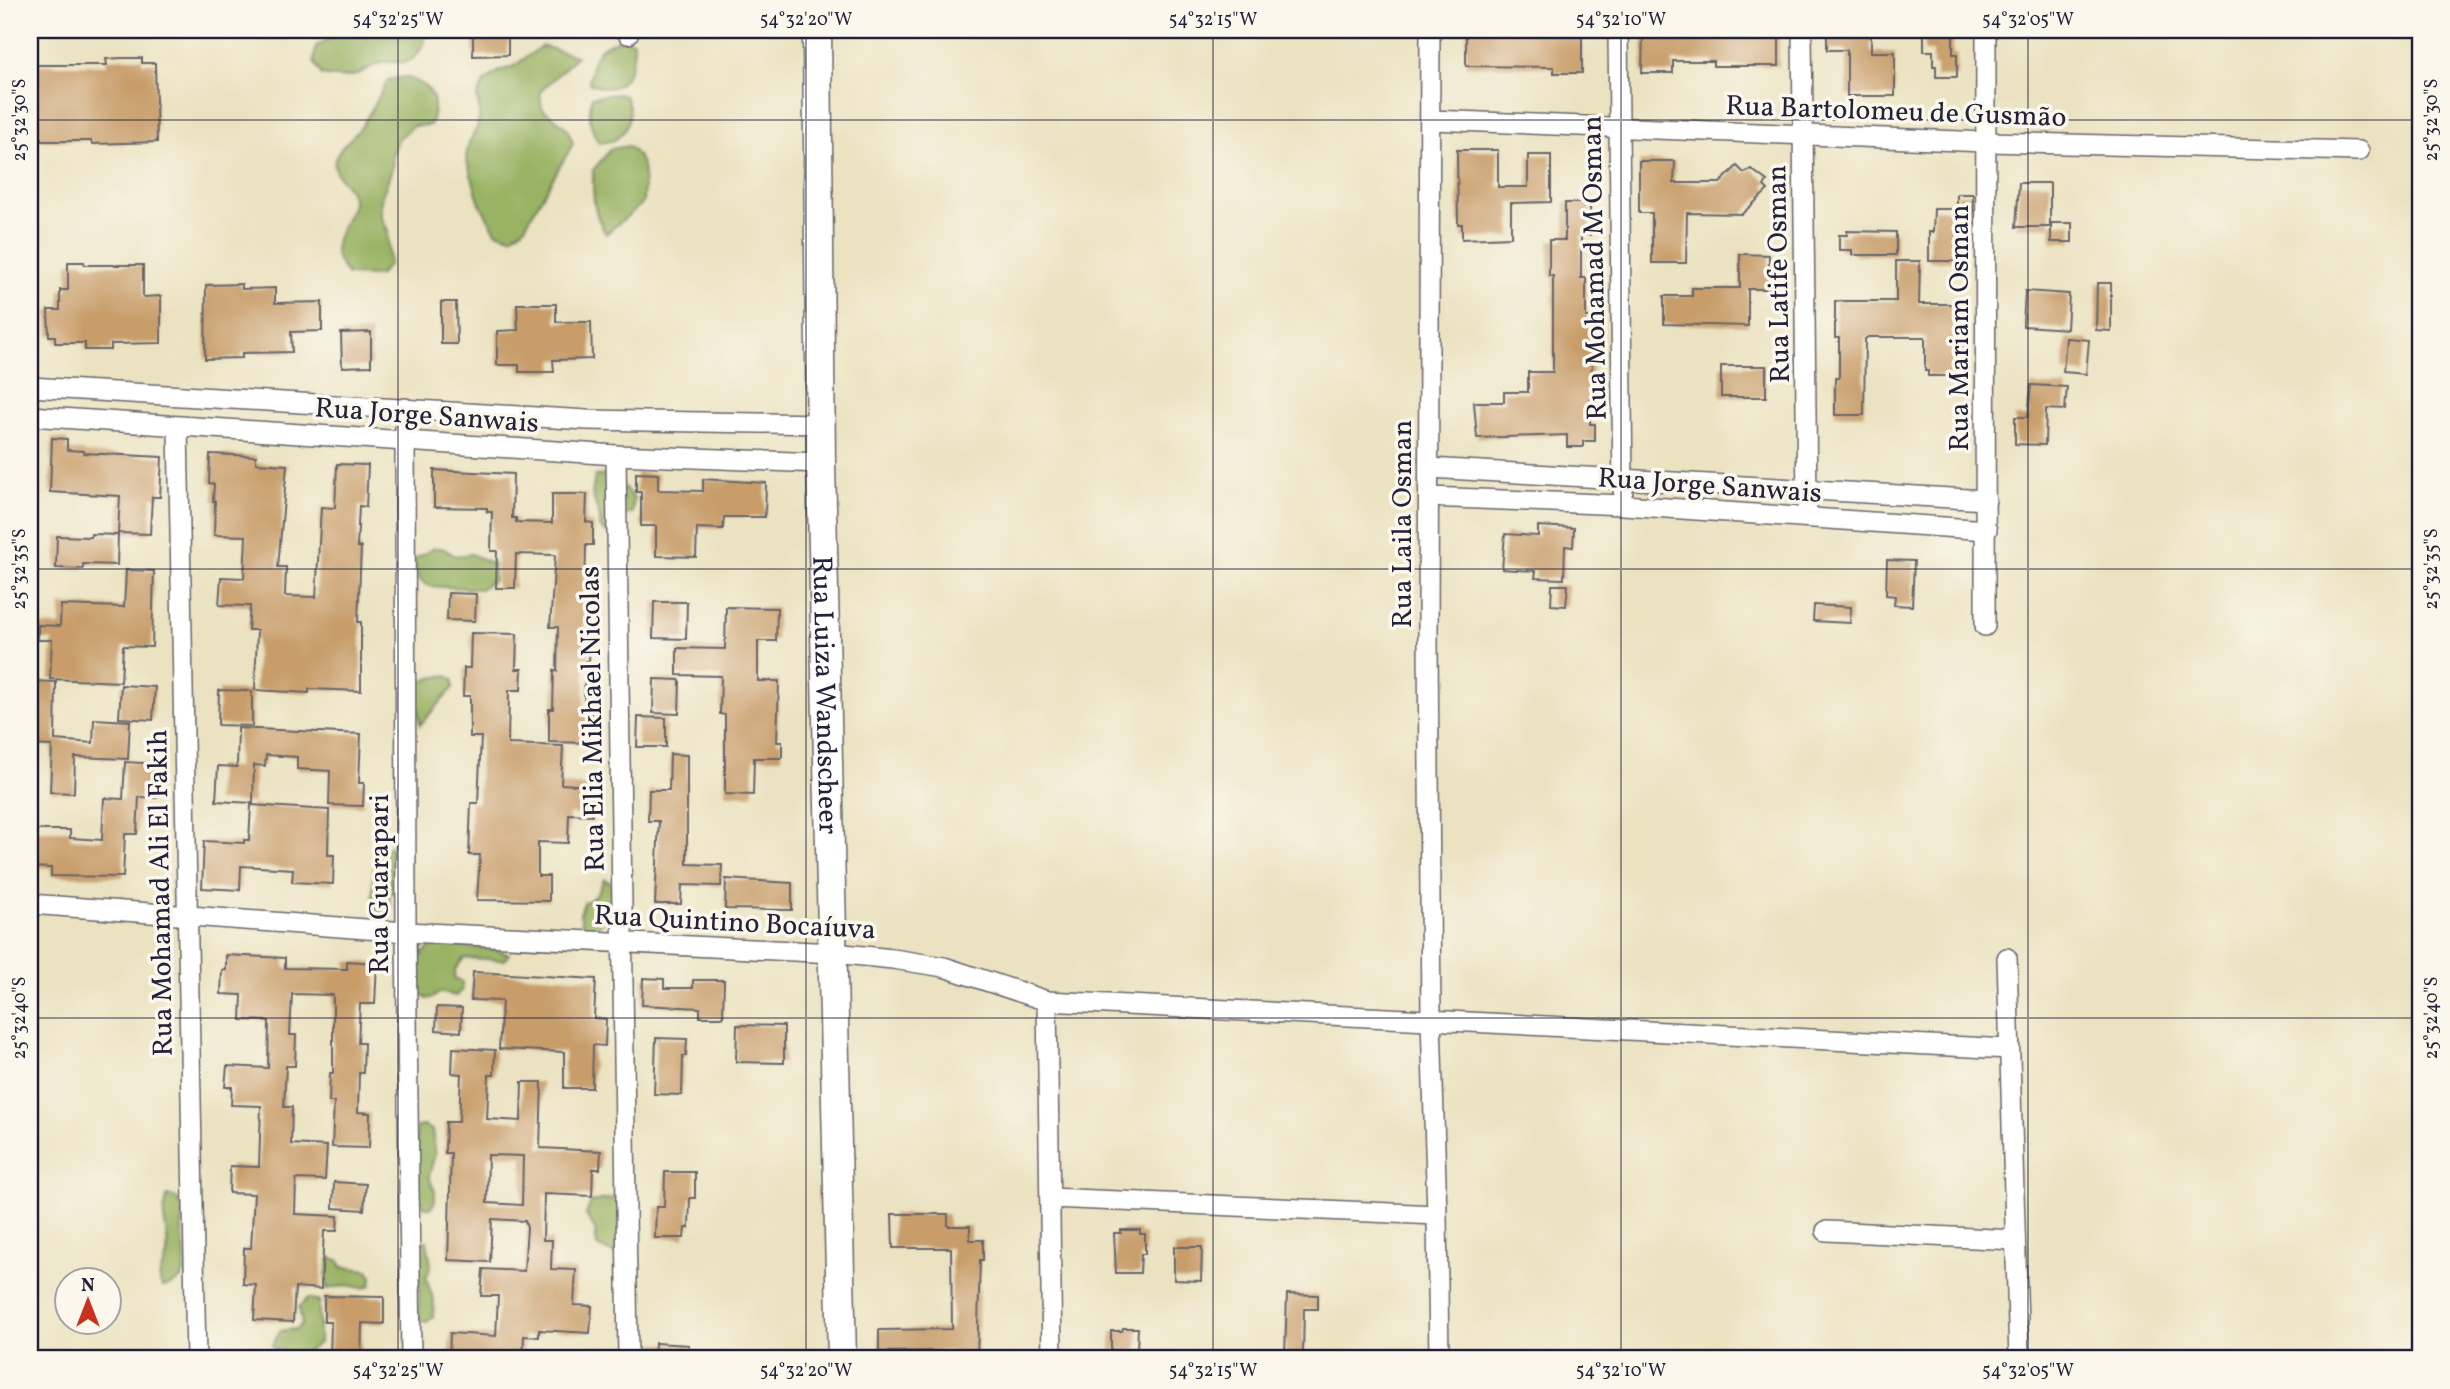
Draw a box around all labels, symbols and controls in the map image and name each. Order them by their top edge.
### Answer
text: 54°32'25"W [353,8,443,33]
text: 54°32'20"W [760,8,852,33]
text: 54°32'15"W [1169,8,1257,33]
text: 54°32'10"W [1576,8,1666,33]
text: 54°32'05"W [1982,8,2074,33]
text: 25°32'30"S [8,79,33,161]
text: 25°32'30"S [2420,79,2445,161]
street label: Rua Bartolomeu de Gusmão [1725,87,2067,138]
street label: Rua Mohamad M Osman [1573,115,1618,421]
street label: Rua Latife Osman [1758,164,1801,383]
street label: Rua Mariam Osman [1941,205,1980,451]
street label: Rua Jorge Sanwais [313,389,540,444]
street label: Rua Laila Osman [1384,420,1423,628]
street label: Rua Jorge Sanwais [1596,459,1823,514]
text: 25°32'35"S [8,528,33,610]
text: 25°32'35"S [2420,528,2445,610]
street label: Rua Luiza Wandscheer [801,555,847,835]
street label: Rua Elia Mikhael Nicolas [571,566,616,872]
street label: Rua Mohamad Ali El Fakih [139,729,184,1057]
street label: Rua Guarapari [361,794,400,974]
street label: Rua Quintino Bocaíuva [593,897,877,950]
text: 25°32'40"S [8,977,33,1059]
text: 25°32'40"S [2420,977,2445,1059]
north arrow [52,1266,122,1336]
text: N [81,1273,95,1299]
text: 54°32'25"W [353,1359,443,1384]
text: 54°32'20"W [760,1359,852,1384]
text: 54°32'15"W [1169,1359,1257,1384]
text: 54°32'10"W [1576,1359,1666,1384]
text: 54°32'05"W [1982,1359,2074,1384]

